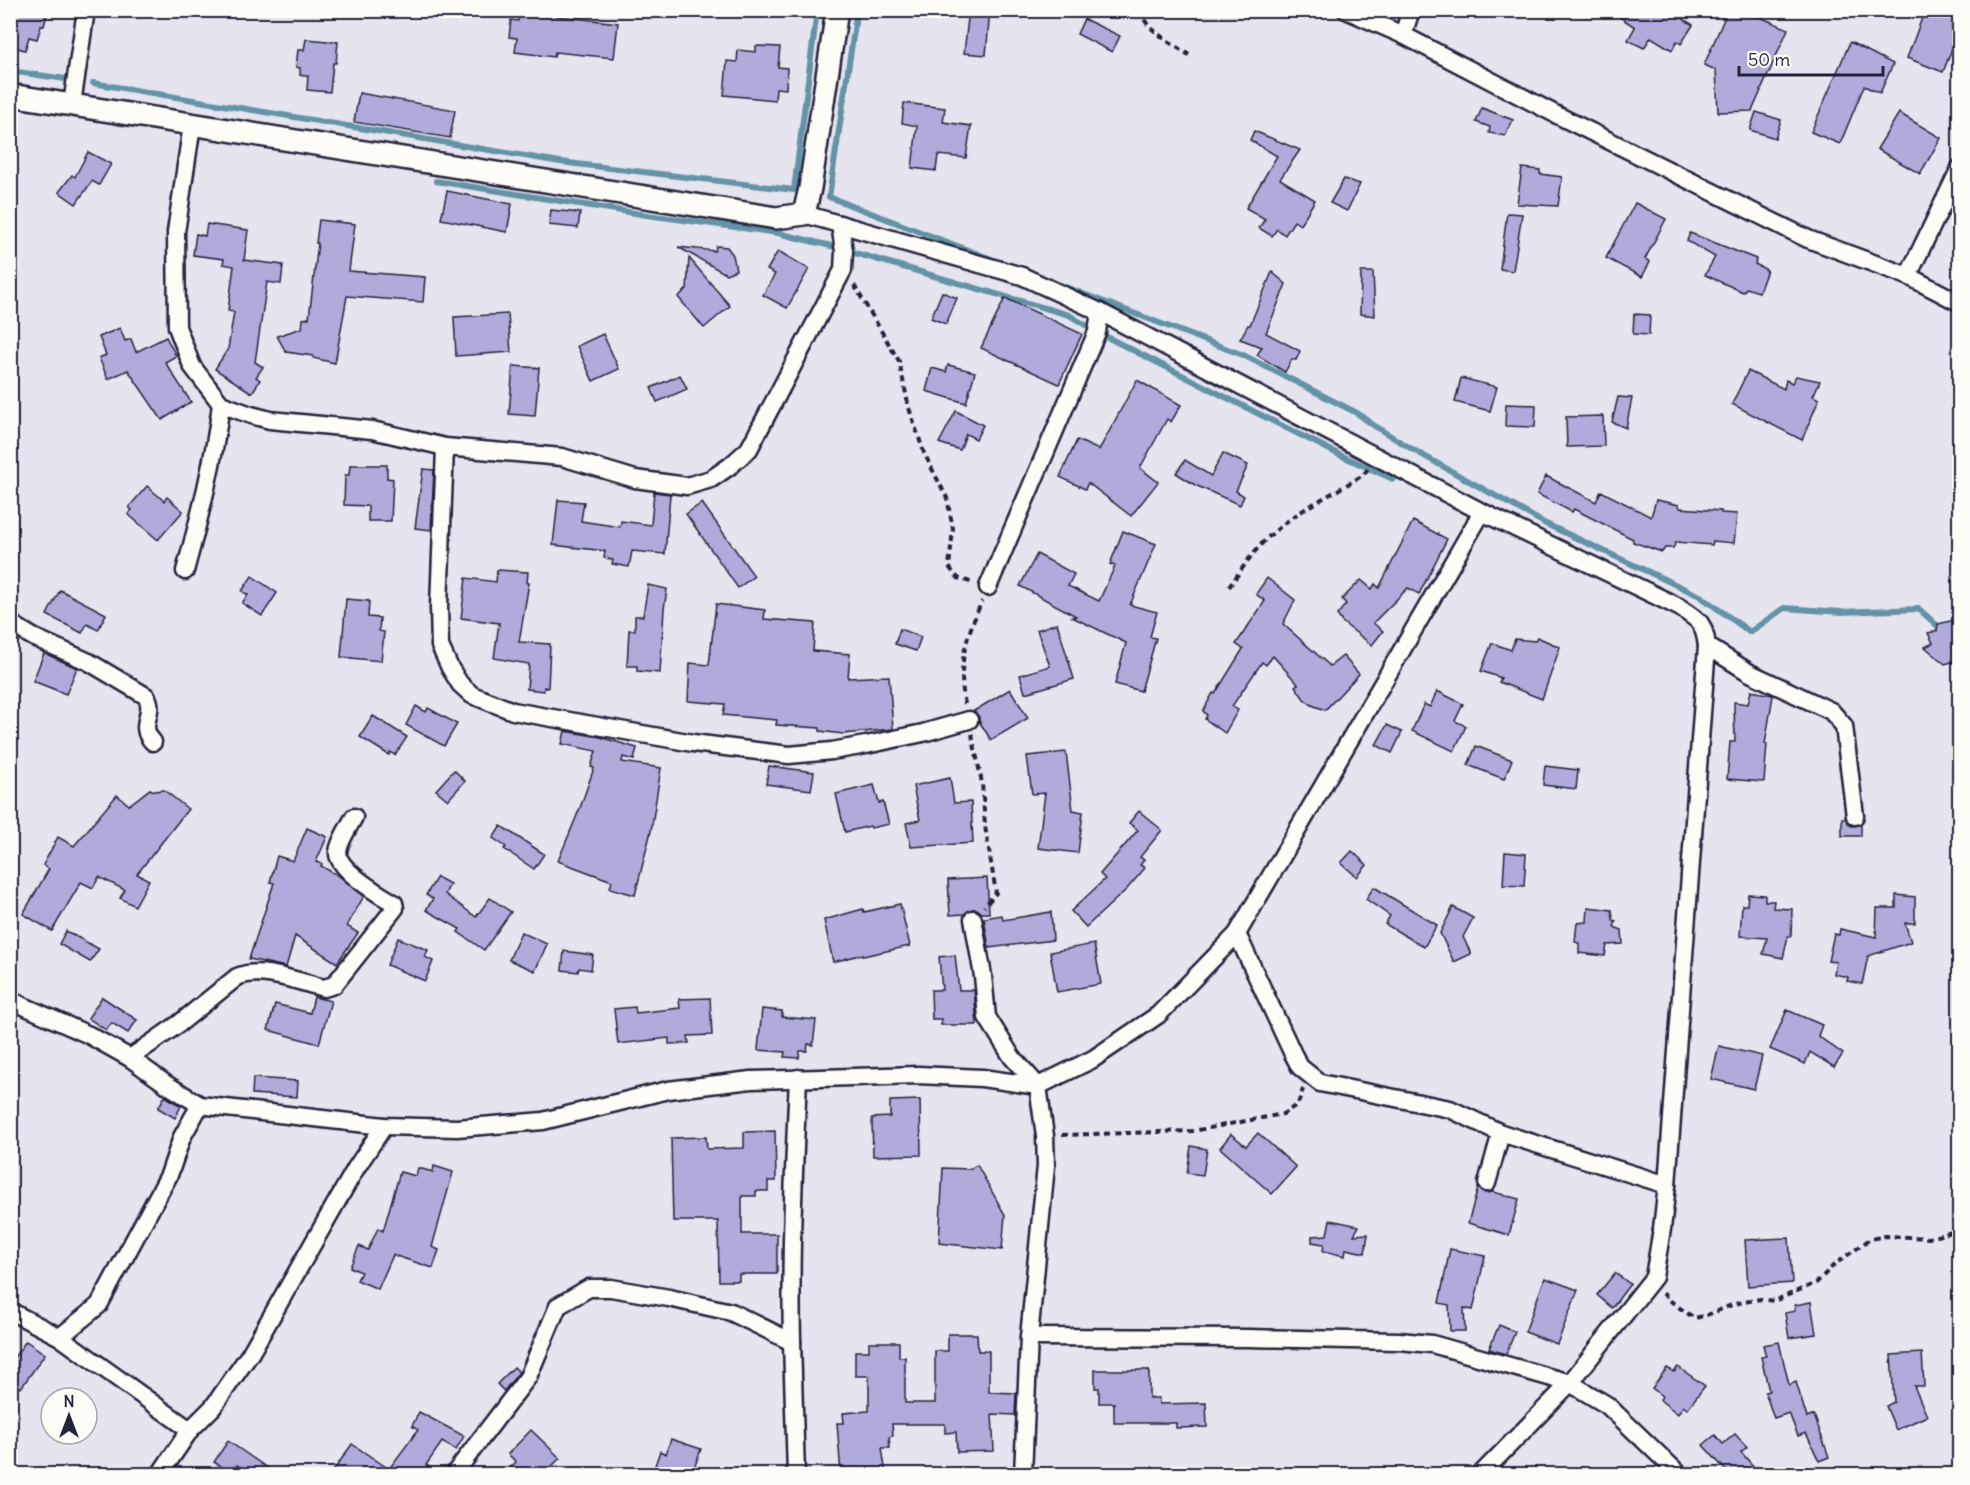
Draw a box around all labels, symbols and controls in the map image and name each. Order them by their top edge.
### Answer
scale bar [1739,39,1883,77]
text: 50 m [1748,48,1790,71]
north arrow [39,1386,99,1446]
text: N [63,1391,75,1411]

